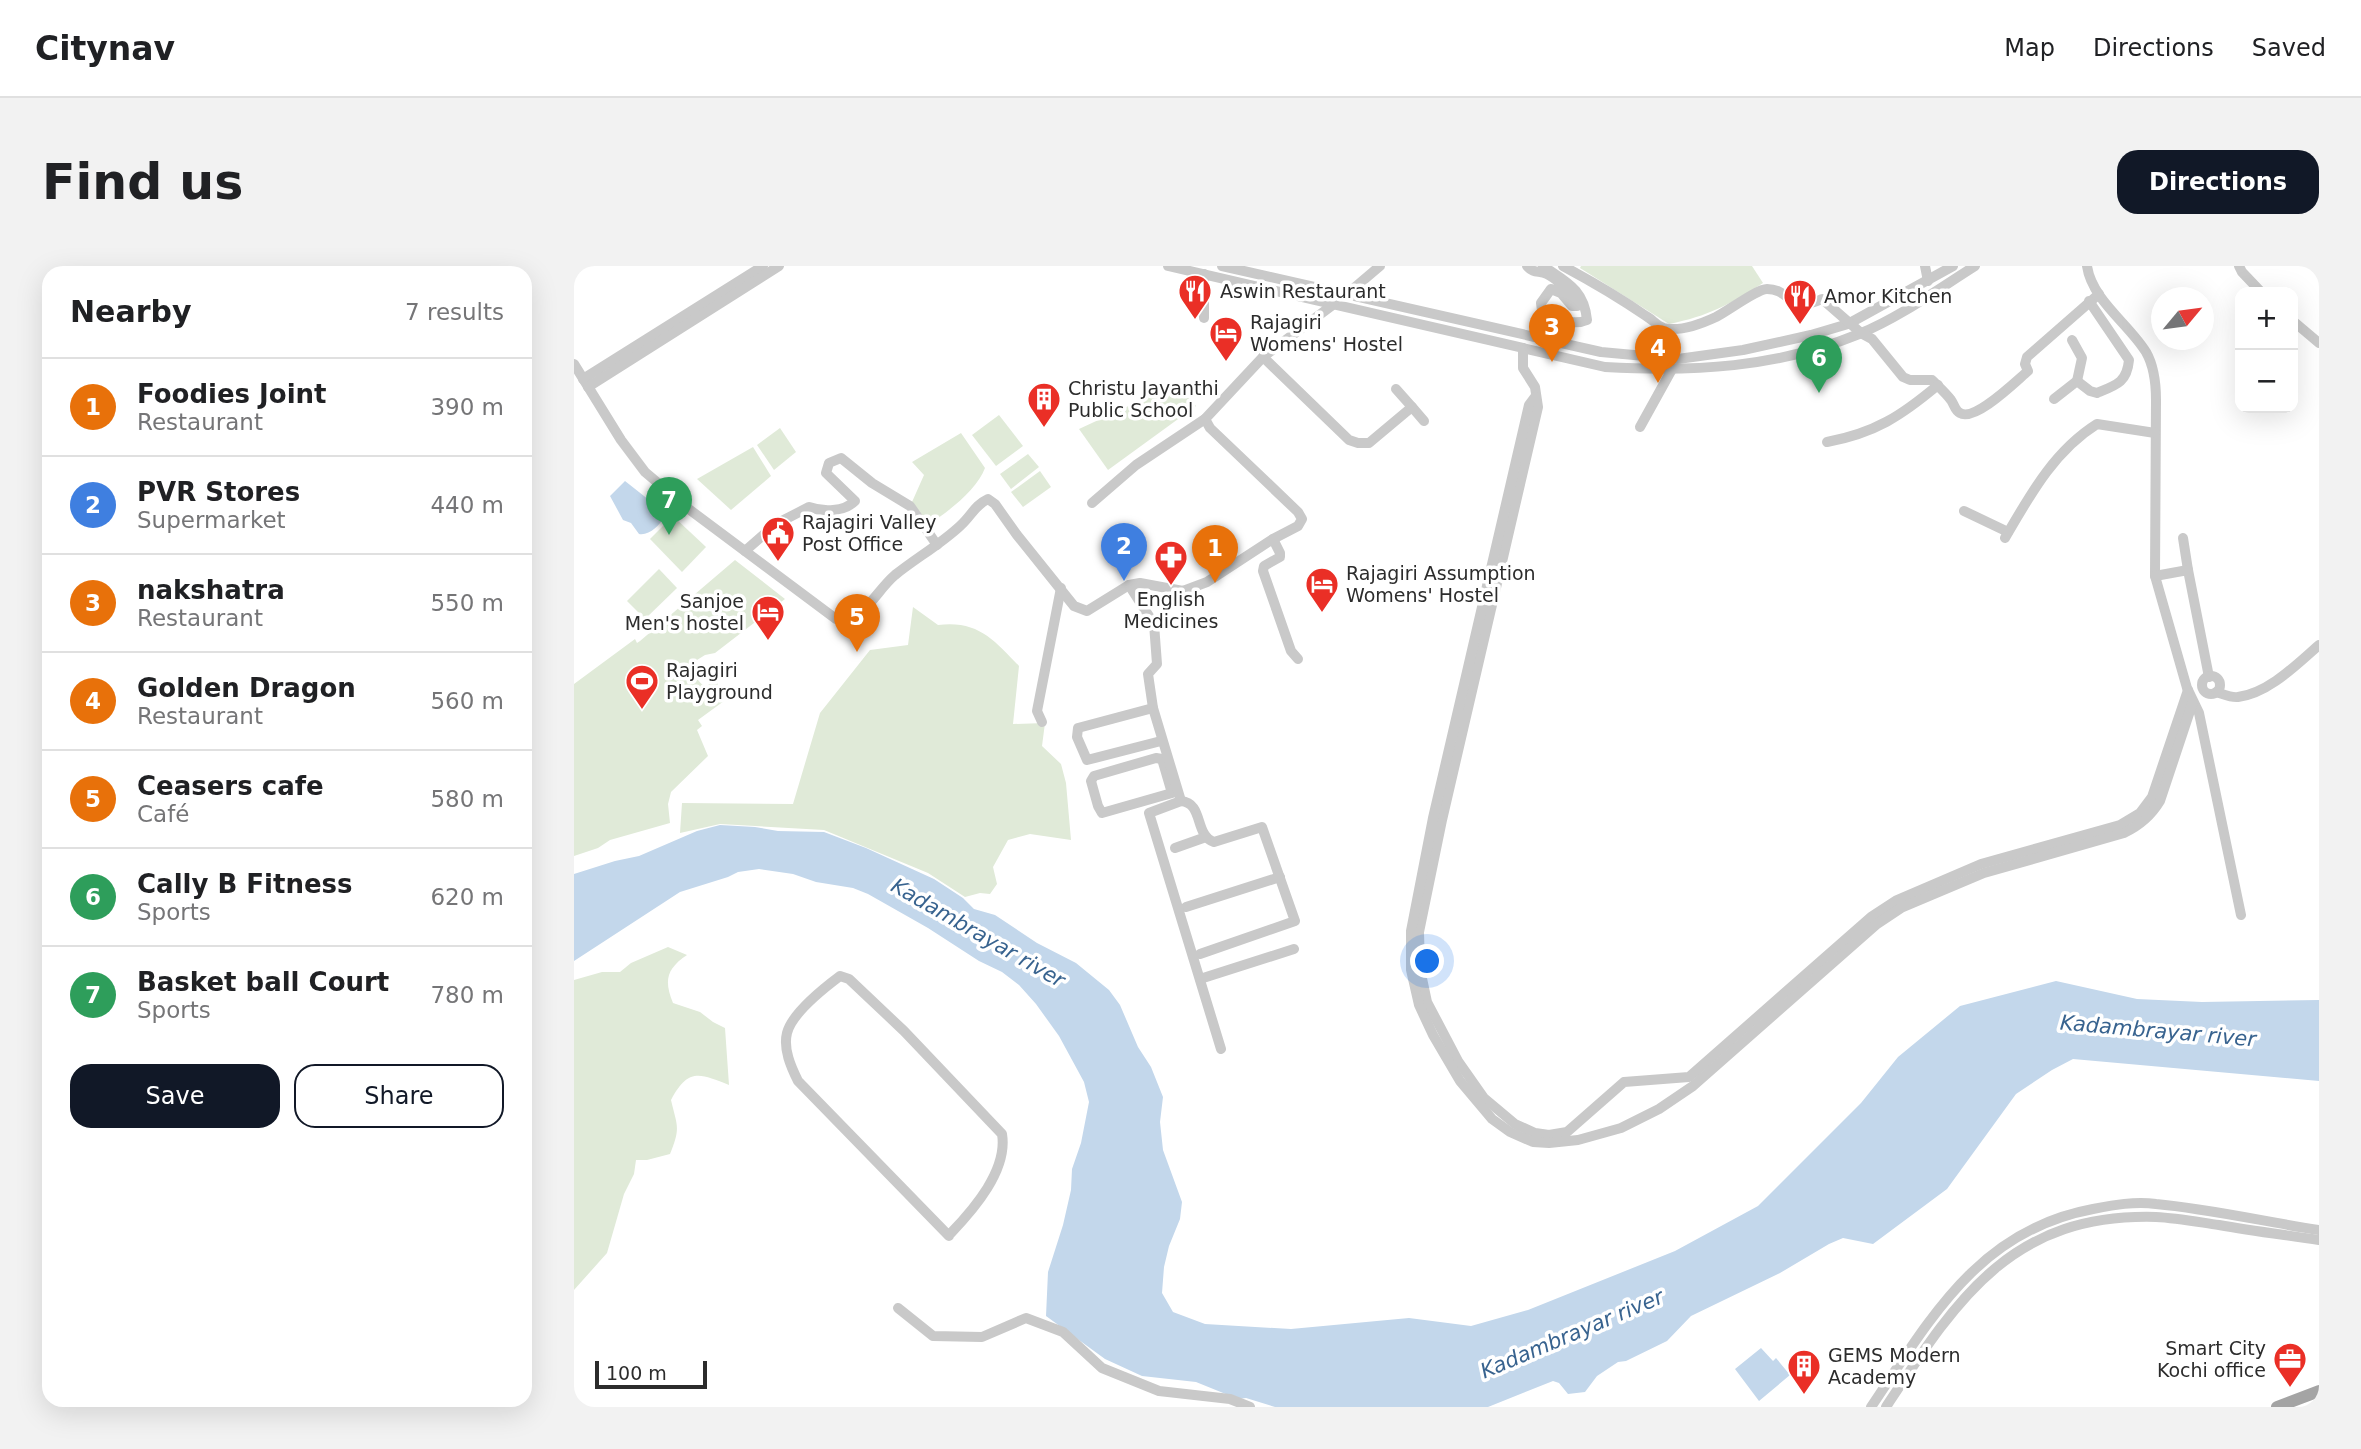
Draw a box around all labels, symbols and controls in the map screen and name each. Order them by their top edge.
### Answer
text: Citynav [35,29,175,68]
text: Map [2004,34,2055,62]
text: Directions [2093,34,2214,62]
text: Saved [2252,34,2326,62]
button: Directions [2117,150,2319,214]
text: Find us [42,154,243,211]
restaurant icon: Aswin Restaurant [1176,272,1214,321]
restaurant icon: Amor Kitchen [1781,277,1819,326]
place label: Aswin Restaurant [1220,280,1386,302]
place label: Amor Kitchen [1824,285,1952,307]
north arrow [2151,287,2214,350]
map controls [2235,287,2298,413]
button: + [2235,287,2298,350]
text: Nearby [70,294,192,329]
text: 7 results [405,299,504,325]
pin: 3 [1529,304,1575,362]
place label: Rajagiri Womens' Hostel [1250,311,1403,355]
hotel icon: Rajagiri Womens' Hostel [1207,314,1245,363]
pin: 4 [1635,325,1681,383]
pin: 6 [1796,335,1842,393]
button: − [2235,350,2298,413]
place label: Christu Jayanthi Public School [1068,377,1219,421]
text: Foodies Joint [137,379,327,409]
building icon: Christu Jayanthi Public School [1025,380,1063,429]
text: 1 [85,394,101,420]
text: 390 m [430,394,504,420]
text: Restaurant [137,409,263,435]
text: PVR Stores [137,477,300,507]
pin: 7 [646,477,692,535]
text: 2 [85,492,101,518]
text: 440 m [430,492,504,518]
text: Supermarket [137,507,286,533]
place label: Rajagiri Valley Post Office [802,511,936,555]
public building icon: Rajagiri Valley Post Office [759,514,797,563]
pin: 2 [1101,523,1147,581]
pin: 1 [1192,525,1238,583]
pharmacy icon: English Medicines [1152,538,1190,587]
place label: Rajagiri Assumption Womens' Hostel [1346,562,1536,606]
hotel icon: Rajagiri Assumption Womens' Hostel [1303,565,1341,614]
text: nakshatra [137,575,285,605]
place label: English Medicines [1124,588,1218,632]
text: 3 [85,590,101,616]
text: 550 m [430,590,504,616]
place label: Sanjoe Men's hostel [625,590,744,634]
hotel icon: Sanjoe Men's hostel [749,593,787,642]
pin: 5 [834,594,880,652]
text: Restaurant [137,605,263,631]
place label: Rajagiri Playground [666,659,773,703]
sports icon: Rajagiri Playground [623,662,661,711]
text: Golden Dragon [137,673,356,703]
text: 4 [85,688,101,714]
text: 560 m [430,688,504,714]
text: Restaurant [137,703,263,729]
text: Ceasers cafe [137,771,324,801]
text: 5 [85,786,101,812]
text: 580 m [430,786,504,812]
text: Café [137,801,189,827]
text: Cally B Fitness [137,869,353,899]
water label: Kadambrayar river [887,873,1070,993]
text: 6 [85,884,101,910]
text: 620 m [430,884,504,910]
text: Sports [137,899,211,925]
your location [1410,944,1444,978]
text: Basket ball Court [137,967,389,997]
text: 7 [85,982,101,1008]
text: 780 m [430,982,504,1008]
text: Sports [137,997,211,1023]
water label: Kadambrayar river [2059,1010,2258,1052]
button: Save [70,1064,280,1128]
button: Share [294,1064,504,1128]
water label: Kadambrayar river [1477,1284,1668,1383]
place label: Smart City Kochi office [2157,1337,2266,1381]
office icon: Smart City Kochi office [2271,1340,2309,1389]
place label: GEMS Modern Academy [1828,1344,1961,1388]
building icon: GEMS Modern Academy [1785,1347,1823,1396]
scale bar [595,1358,707,1390]
text: 100 m [606,1362,667,1384]

